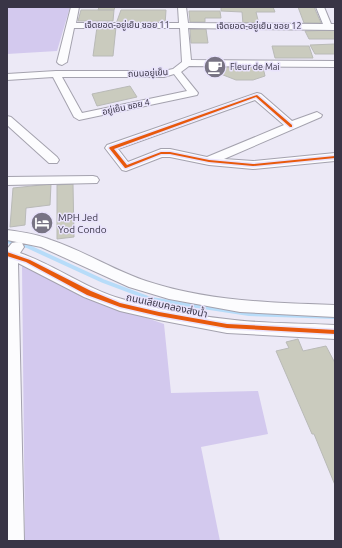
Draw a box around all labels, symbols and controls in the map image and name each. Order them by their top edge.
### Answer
street label: เจ็ดยอด-อยู่เย็น ซอย 11 [85,20,169,31]
street label: เจ็ดยอด-อยู่เย็น ซอย 12 [217,21,301,32]
cafe icon: Fleur de Mai [202,54,228,80]
place label: Fleur de Mai [230,62,280,72]
street label: ถนนอยู่เย็น [128,67,168,80]
street label: อยู่เย็น ซอย 4 [101,97,151,118]
hotel icon: MPH Jed Yod Condo [29,210,55,236]
place label: MPH Jed Yod Condo [58,212,107,235]
street label: ถนนเลียบคลองส่งน้ำ [125,290,209,320]

